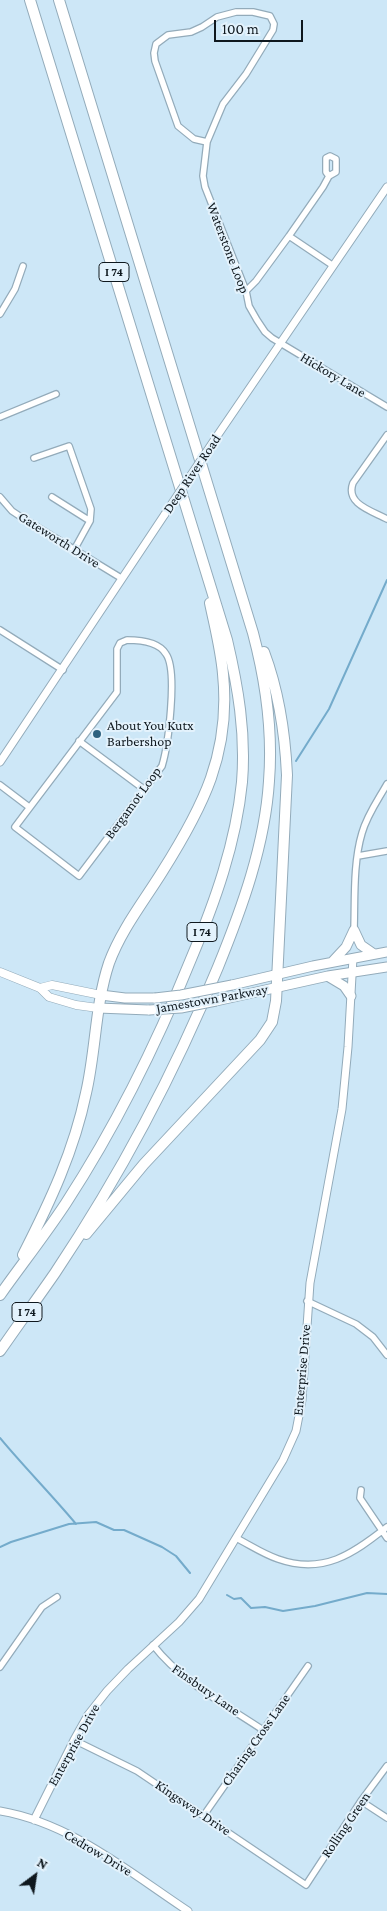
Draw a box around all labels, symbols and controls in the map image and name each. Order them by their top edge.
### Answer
scale bar [217,10,306,42]
text: 100 m [222,21,259,37]
street label: Waterstone Loop [203,200,253,296]
road number: I 74 [99,262,129,282]
street label: Hickory Lane [297,349,369,401]
street label: Deep River Road [159,431,225,517]
street label: Gateworth Drive [15,508,103,572]
place label: About You Kutx Barbershop [107,718,194,750]
marker: About You Kutx Barbershop [91,728,103,740]
street label: Bergamot Loop [101,764,165,842]
road number: I 74 [187,922,217,942]
street label: Jamestown Parkway [155,981,269,1017]
road number: I 74 [12,1302,42,1321]
street label: Enterprise Drive [290,1324,314,1416]
street label: Finsbury Lane [169,1660,243,1720]
street label: Charing Cross Lane [218,1691,294,1789]
street label: Enterprise Drive [44,1701,104,1789]
street label: Kingsway Drive [152,1777,234,1839]
street label: Rolling Green [318,1789,374,1861]
street label: Cedrow Drive [61,1826,135,1880]
north arrow [10,1851,60,1901]
text: N [35,1854,51,1872]

